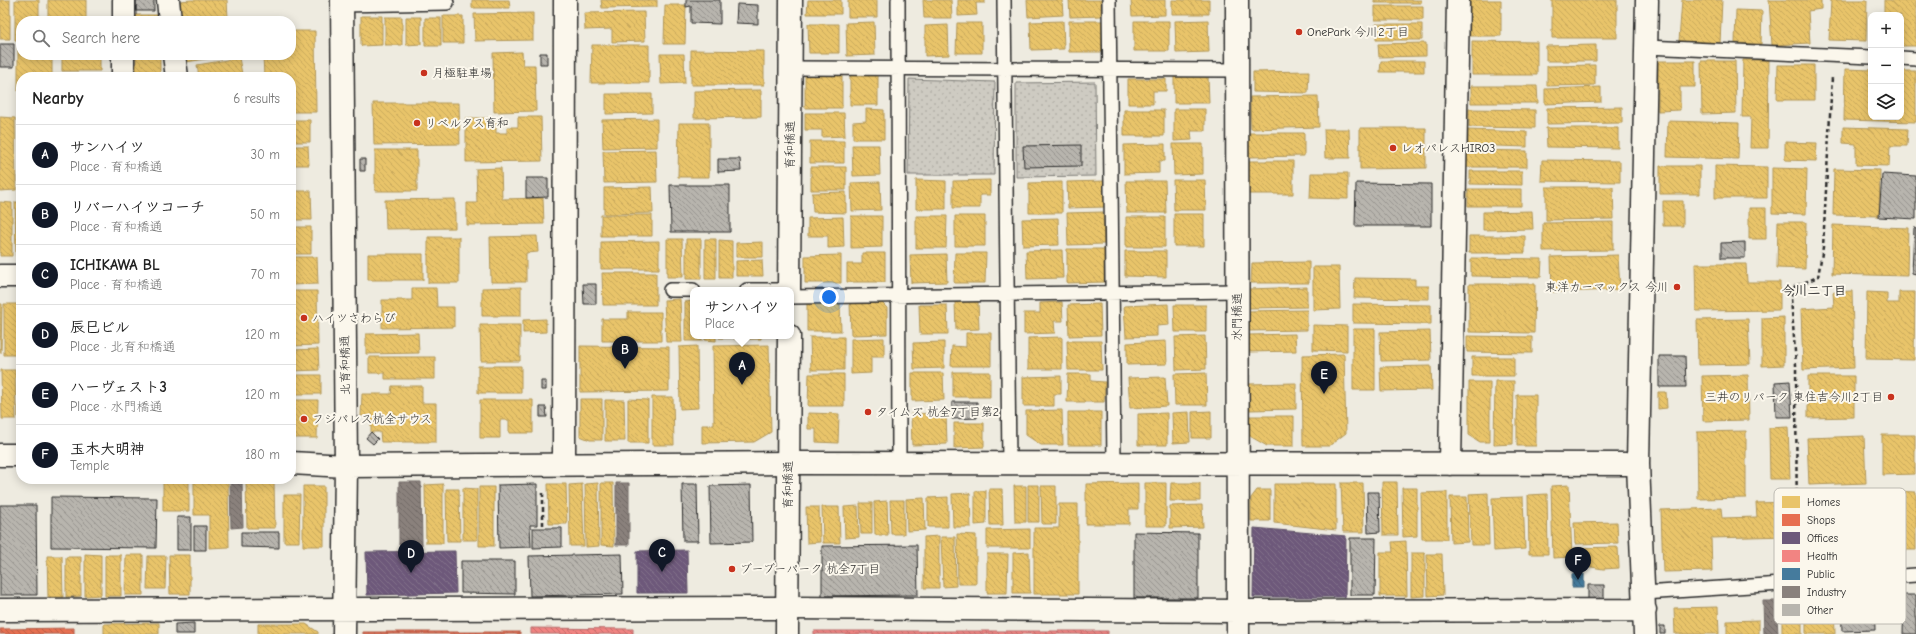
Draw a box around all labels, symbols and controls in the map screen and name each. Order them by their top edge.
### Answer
map controls [1868,12,1904,120]
button: + [1868,12,1904,48]
search box [16,16,296,60]
place label: OnePark 今川2丁目 [1307,25,1409,39]
icon: search [30,27,52,49]
marker: OnePark 今川2丁目 [1294,27,1304,37]
text: Search here [62,29,140,47]
button: − [1868,48,1904,84]
place label: 月極駐車場 [432,66,492,80]
marker: 月極駐車場 [419,68,429,78]
button: layers [1868,84,1904,120]
text: Nearby [32,89,83,108]
text: 6 results [233,91,280,106]
place label: リベルタス育和 [425,116,509,130]
marker: リベルタス育和 [412,118,422,128]
street label: 育和橋通 [783,121,797,169]
text: サンハイツ [70,138,144,156]
place label: レオパレスHIRO3 [1401,141,1495,155]
marker: レオパレスHIRO3 [1388,143,1398,153]
text: A [41,147,49,162]
text: 30 m [250,147,280,162]
text: Place · 育和橋通 [70,159,163,174]
text: リバーハイツコーチ [70,198,205,216]
text: B [41,207,49,222]
text: 50 m [250,207,280,222]
text: Place · 育和橋通 [70,219,163,234]
text: ICHIKAWA BL [70,256,160,274]
text: C [41,267,49,282]
text: 70 m [251,267,280,282]
text: Place · 育和橋通 [70,277,163,292]
place label: 東洋カーマックス 今川 [1545,280,1669,294]
marker: 東洋カーマックス 今川 [1672,282,1682,292]
district label: 今川二丁目 [1781,283,1847,298]
popup [690,287,794,339]
your location [819,287,839,307]
street label: 水門橋通 [1230,293,1244,341]
text: サンハイツ [705,298,779,316]
place label: ハイツさわらび [312,311,396,325]
marker: ハイツさわらび [299,313,309,323]
text: Place [705,316,734,331]
text: 辰巳ビル [70,318,130,336]
text: D [41,327,49,342]
text: 120 m [245,327,280,342]
street label: 北育和橋通 [337,335,353,395]
pin: B [612,336,638,369]
text: Place · 北育和橋通 [70,339,176,354]
pin: A [729,352,755,385]
pin: E [1311,361,1337,394]
text: ハーヴェスト3 [70,378,167,396]
text: E [41,387,49,402]
text: 120 m [245,387,280,402]
place label: 三井のリパーク 東住吉今川2丁目 [1705,390,1883,404]
marker: 三井のリパーク 東住吉今川2丁目 [1886,392,1896,402]
text: Place · 水門橋通 [70,399,163,414]
place label: タイムズ 杭全7丁目第2 [876,405,999,419]
marker: タイムズ 杭全7丁目第2 [863,407,873,417]
place label: フジパレス杭全サウス [312,412,432,426]
marker: フジパレス杭全サウス [299,414,309,424]
text: 玉木大明神 [70,440,145,458]
text: F [41,447,49,462]
text: 180 m [245,447,280,462]
text: Temple [70,458,109,473]
street label: 育和橋通 [781,461,795,509]
legend [1774,488,1906,624]
text: Homes [1807,496,1840,509]
text: Shops [1807,514,1836,527]
text: Offices [1807,532,1839,545]
pin: C [649,539,675,572]
pin: D [398,540,424,573]
pin: F [1565,547,1591,580]
text: Health [1807,550,1838,563]
place label: ブーブーパーク 杭全7丁目 [740,562,880,576]
marker: ブーブーパーク 杭全7丁目 [727,564,737,574]
text: Public [1807,568,1836,581]
text: Industry [1807,586,1846,599]
text: Other [1807,604,1834,617]

